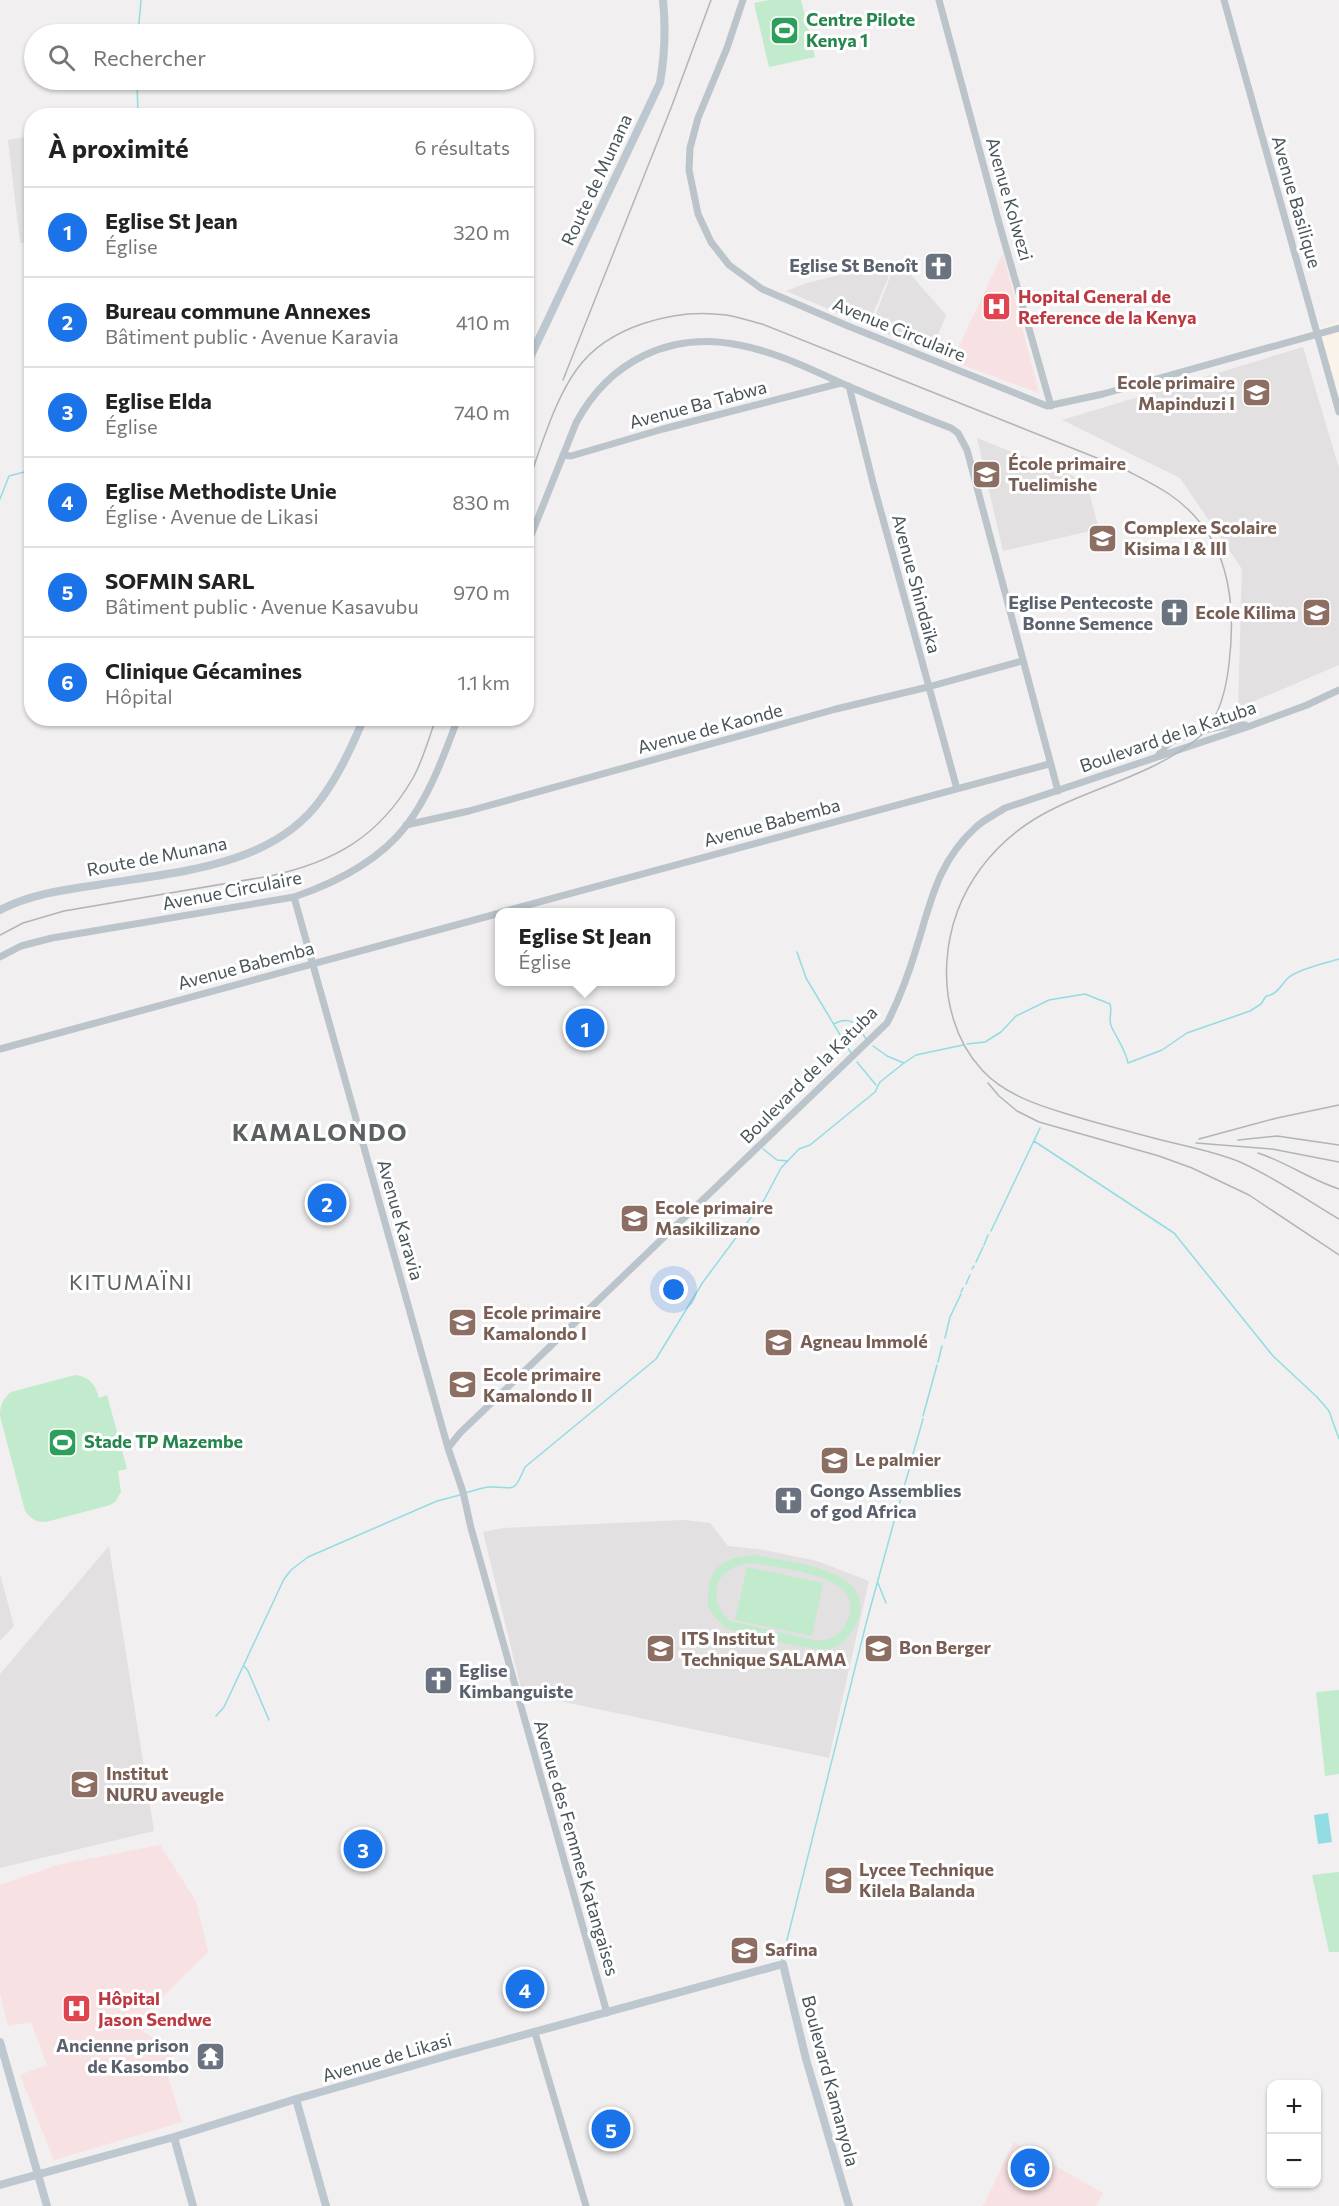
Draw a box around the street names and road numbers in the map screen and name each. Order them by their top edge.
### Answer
street label: Route de Munana [556,110,636,249]
street label: Avenue Basilique [1268,133,1326,270]
street label: Avenue Kolwezi [982,134,1038,263]
street label: Avenue Circulaire [830,292,969,366]
street label: Avenue Ba Tabwa [627,375,769,433]
street label: Avenue Shindaïka [888,512,946,656]
street label: Boulevard de la Katuba [1077,696,1259,777]
street label: Avenue de Kaonde [635,698,785,758]
street label: Avenue Babemba [701,793,842,851]
street label: Route de Munana [85,832,229,880]
street label: Avenue Circulaire [160,866,303,914]
street label: Avenue Babemba [175,936,316,994]
street label: Boulevard de la Katuba [735,1001,882,1148]
street label: Avenue Karavia [373,1157,429,1283]
street label: Avenue des Femmes Katangaises [530,1717,624,1978]
street label: Boulevard Kamanyola [798,1993,864,2169]
street label: Avenue de Likasi [319,2028,454,2086]

